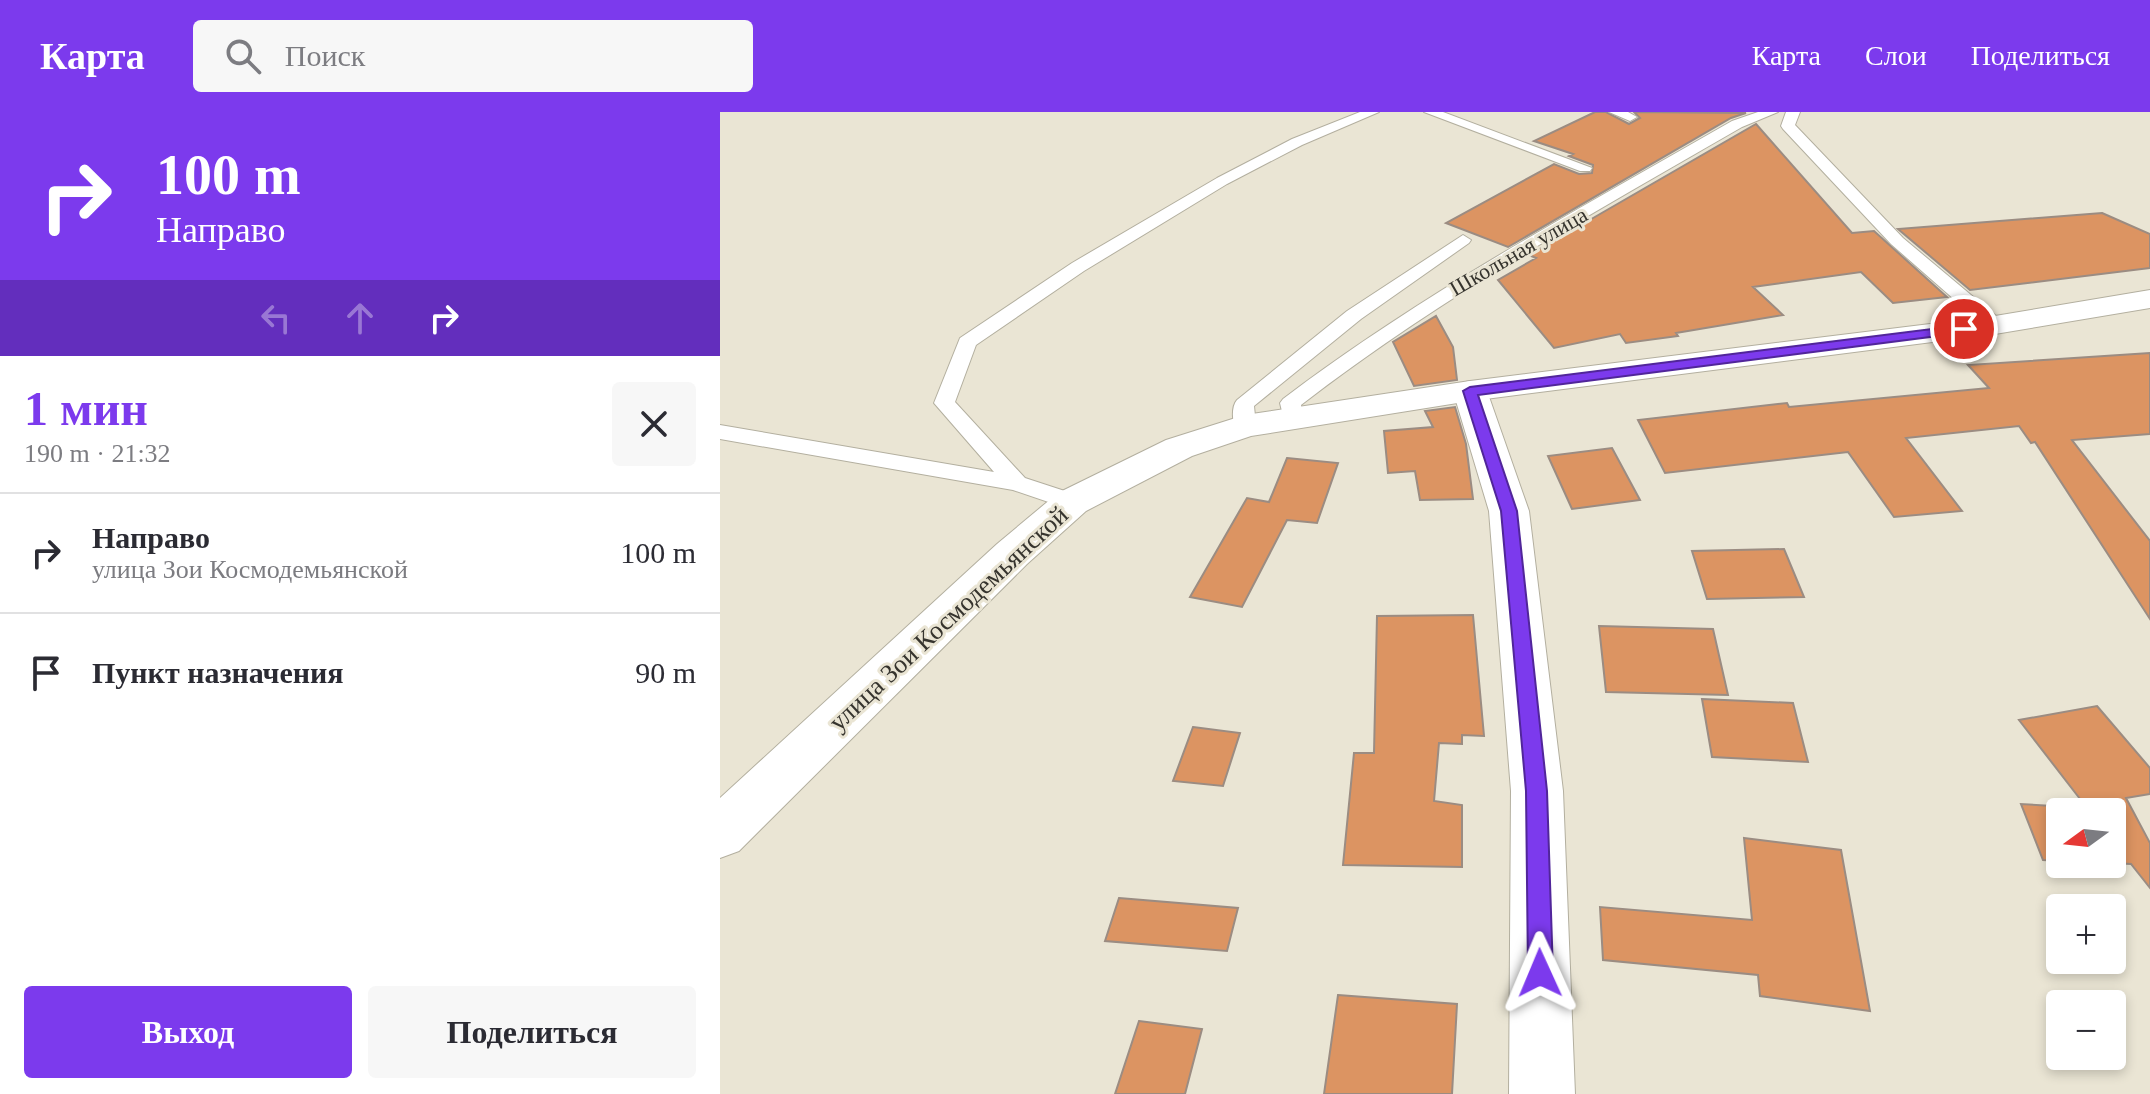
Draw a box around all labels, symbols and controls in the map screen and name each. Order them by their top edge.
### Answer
search box [193,20,753,92]
icon: search [221,34,265,78]
text: Карта [40,35,145,77]
text: Поиск [285,39,365,72]
text: Карта [1752,40,1821,71]
text: Слои [1865,40,1927,71]
text: Поделиться [1971,40,2110,71]
icon: right [24,144,128,248]
text: 100 m [156,144,301,206]
street label: Школьная улица [1445,202,1592,301]
text: Направо [156,210,286,250]
pin [1930,295,1998,363]
icon: left [254,296,298,340]
icon: ahead [338,296,382,340]
icon: right [422,296,466,340]
icon: arrive [1942,307,1986,351]
text: 1 мин [24,382,148,435]
button: close [612,382,696,466]
text: 190 m · 21:32 [24,439,171,468]
street label: улица Зои Космодемьянской [823,500,1074,737]
text: Направо [92,521,210,554]
icon: right [24,531,68,575]
text: 100 m [620,536,696,569]
text: улица Зои Космодемьянской [92,555,408,584]
icon: arrive [24,651,68,695]
text: Пункт назначения [92,656,344,689]
text: 90 m [635,656,696,689]
north arrow [2046,798,2126,878]
map controls [2046,798,2126,1070]
button: + [2046,894,2126,974]
position arrow [1498,931,1582,1015]
button: Выход [24,986,352,1078]
button: Поделиться [368,986,696,1078]
button: − [2046,990,2126,1070]

